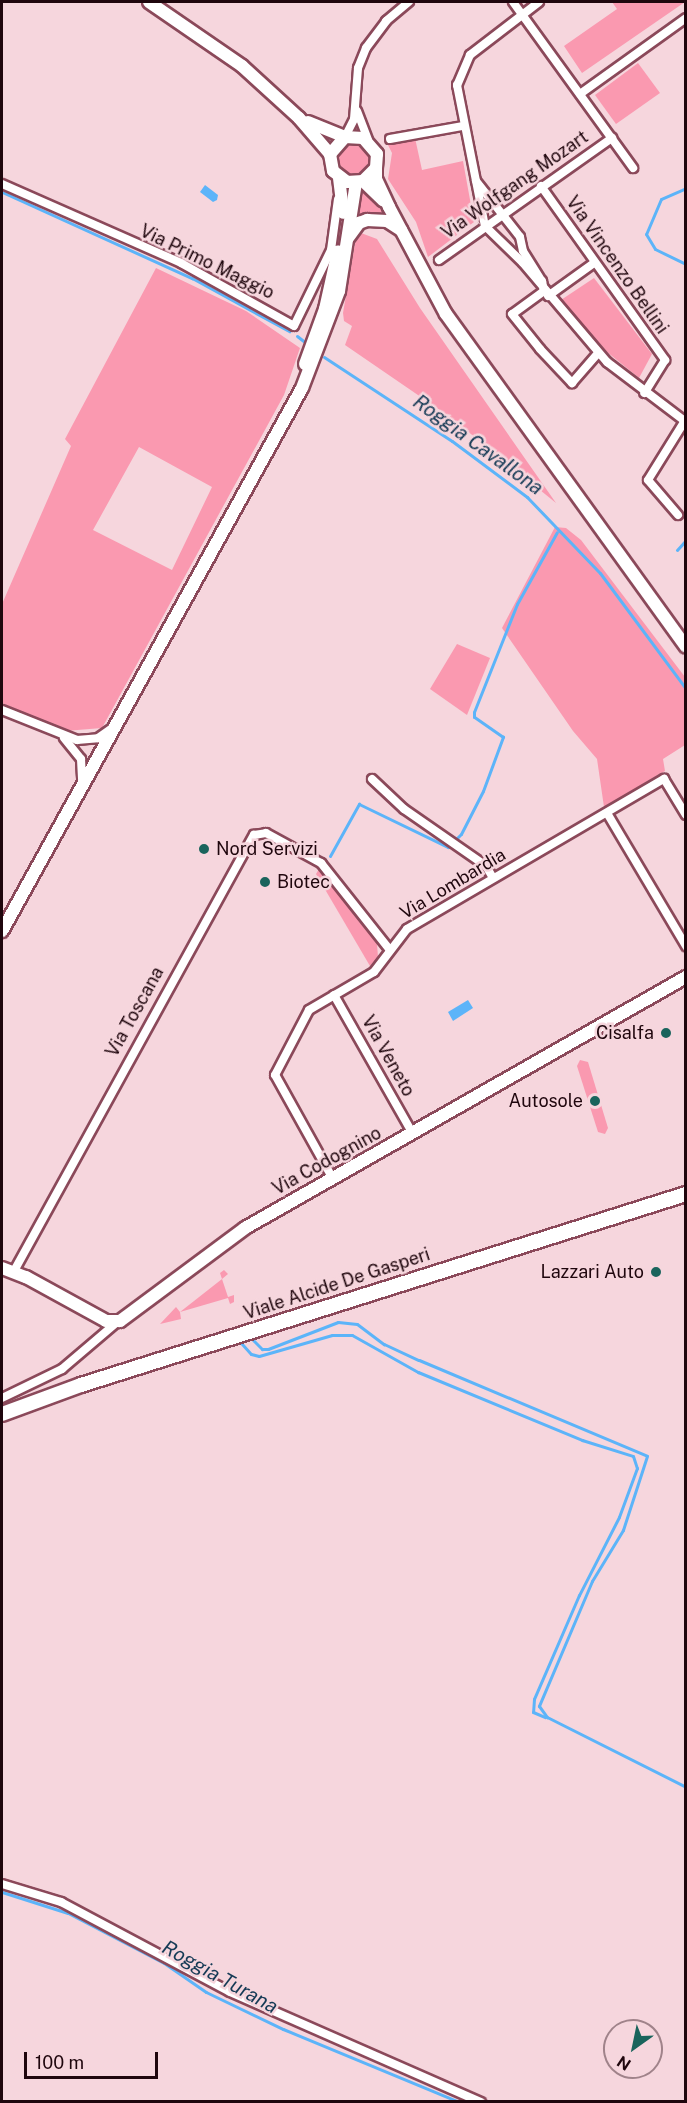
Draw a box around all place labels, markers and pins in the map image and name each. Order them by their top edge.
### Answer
place label: Nord Servizi [216,838,318,860]
marker: Nord Servizi [197,842,211,856]
place label: Biotec [277,871,330,893]
marker: Biotec [258,875,272,889]
place label: Cisalfa [596,1022,654,1044]
marker: Cisalfa [659,1026,673,1040]
place label: Autosole [509,1090,583,1112]
marker: Autosole [588,1094,602,1108]
place label: Lazzari Auto [541,1261,644,1283]
marker: Lazzari Auto [649,1265,663,1279]

